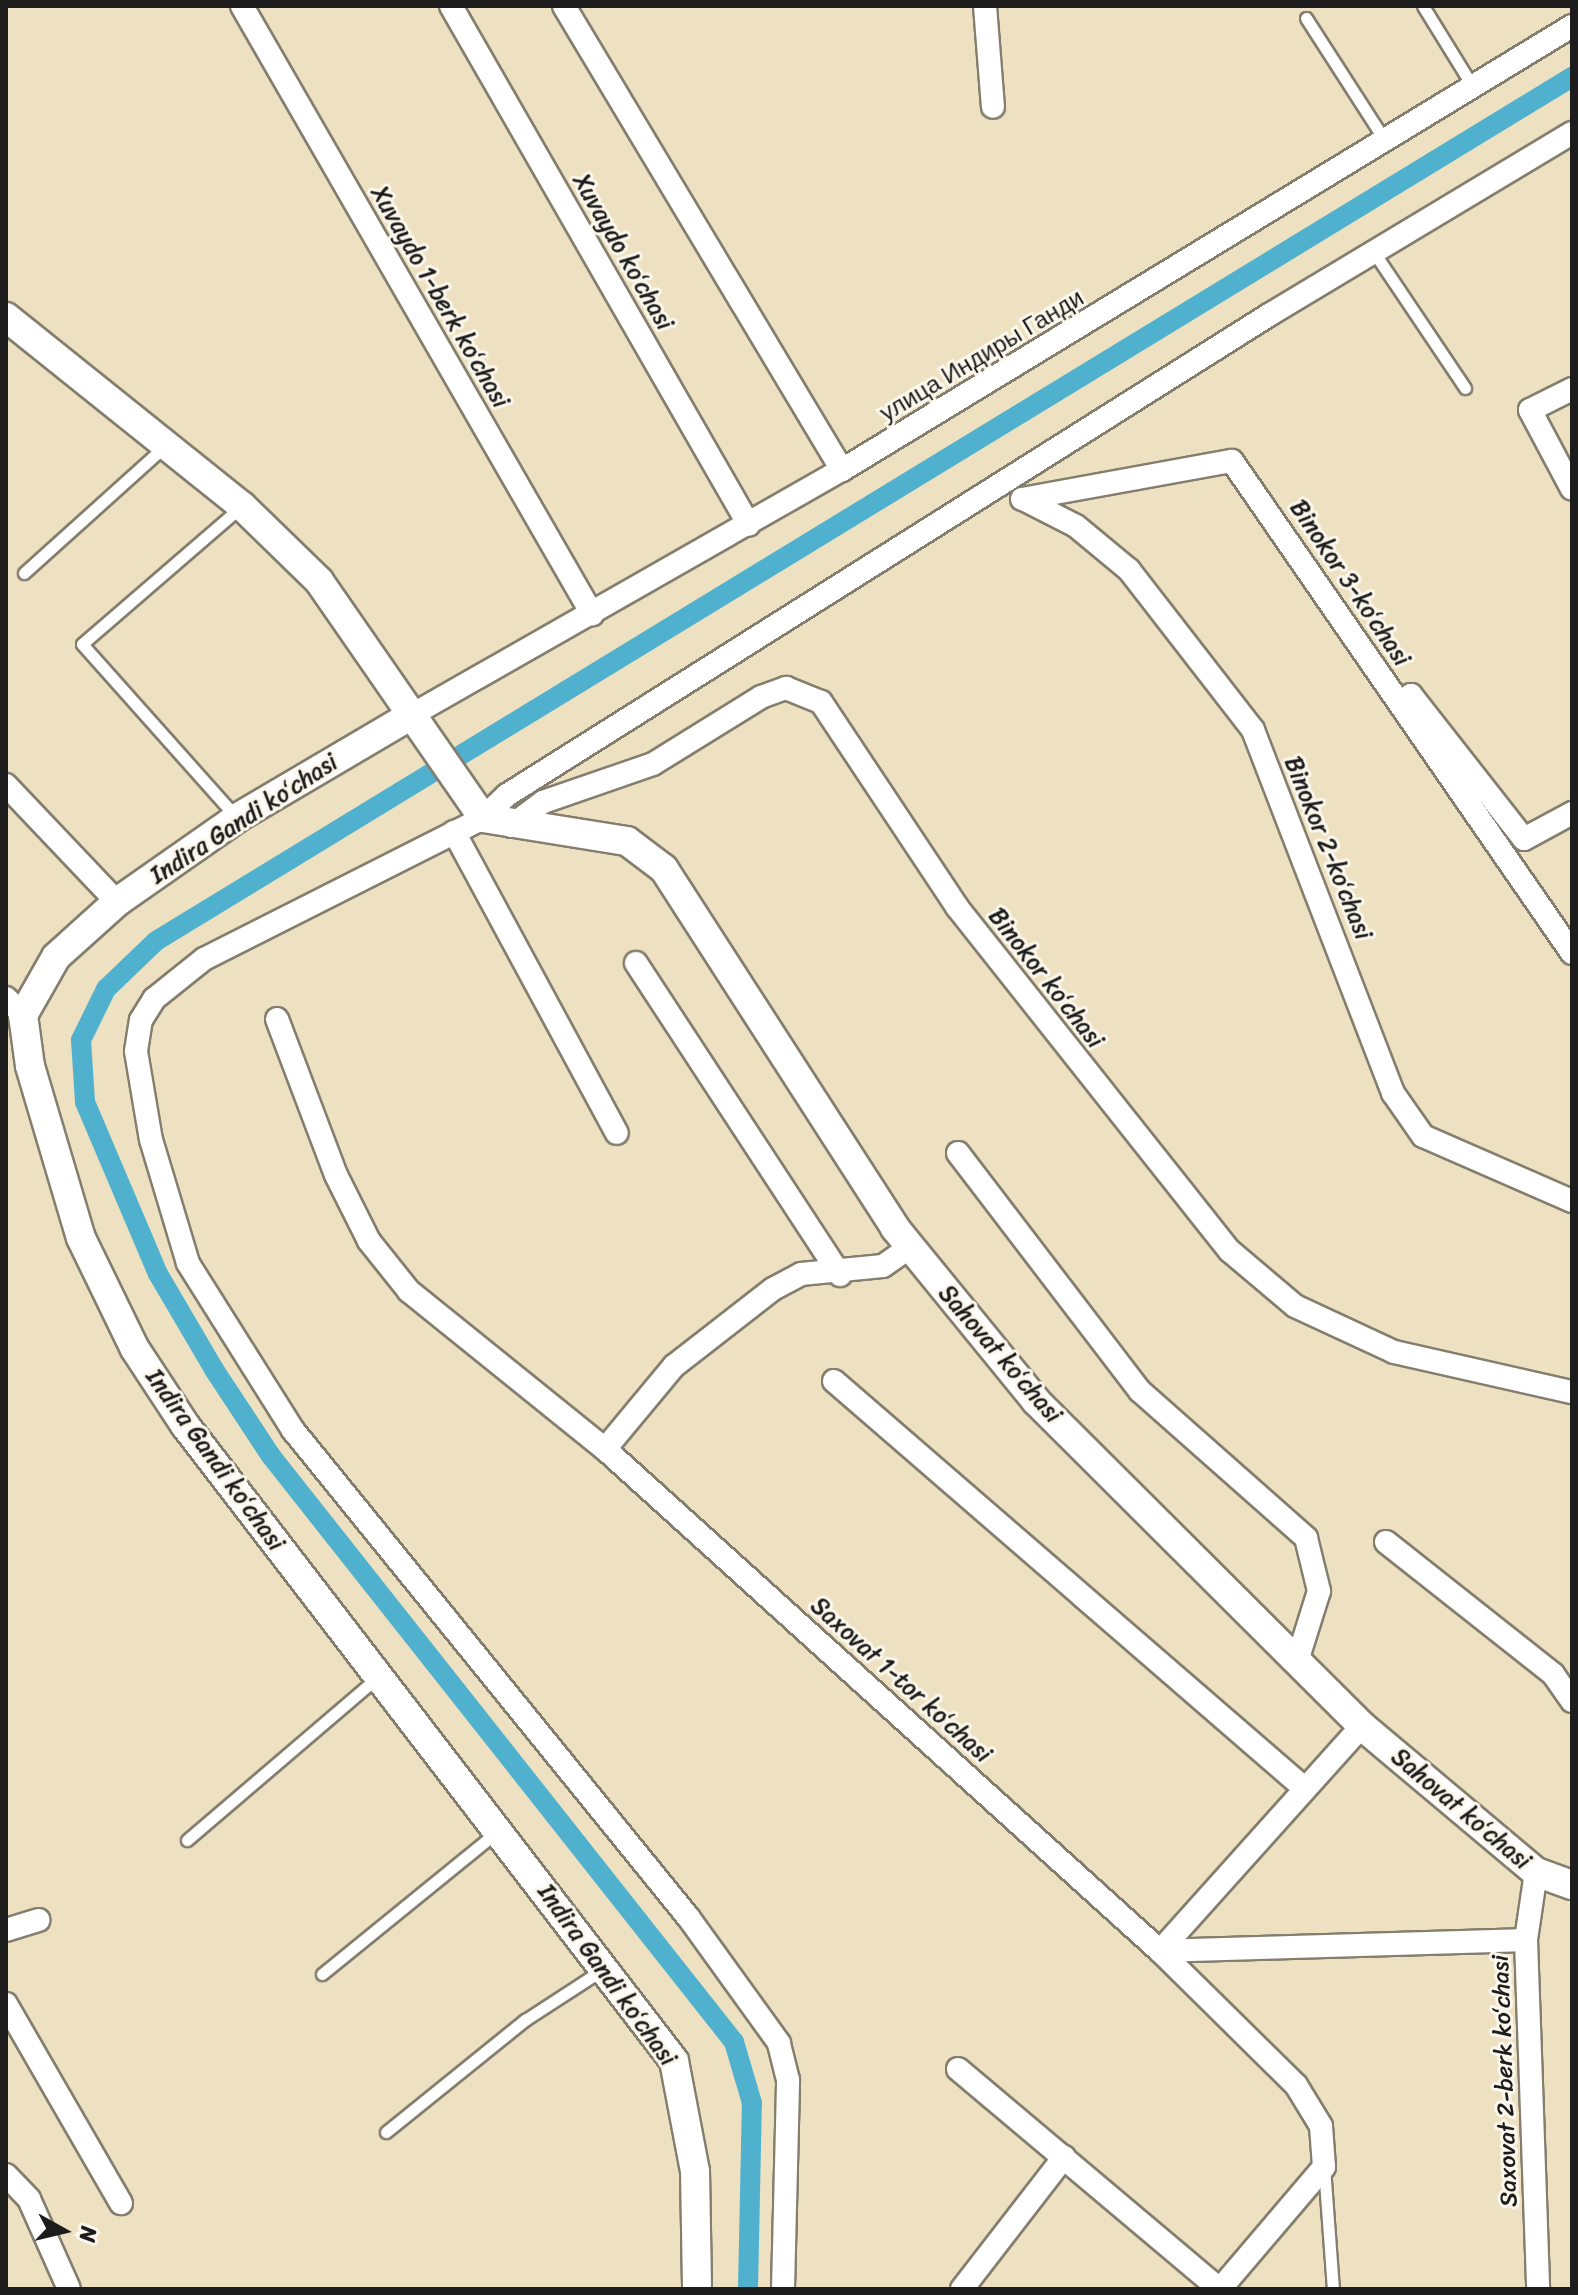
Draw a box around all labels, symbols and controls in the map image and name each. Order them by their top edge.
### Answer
street label: Xuvaydo koʻchasi [567,169,679,335]
street label: Xuvaydo 1-berk koʻchasi [365,181,515,413]
street label: улица Индиры Ганди [875,284,1089,428]
street label: Binokor 3-koʻchasi [1284,494,1416,672]
street label: Indira Gandi koʻchasi [145,748,343,890]
street label: Binokor 2-koʻchasi [1278,752,1378,944]
street label: Binokor koʻchasi [982,902,1110,1054]
street label: Sahovat koʻchasi [932,1279,1068,1429]
street label: Indira Gandi koʻchasi [139,1364,291,1556]
street label: Saxovat 1-tor koʻchasi [805,1591,997,1769]
street label: Sahovat koʻchasi [1385,1742,1537,1876]
street label: Indira Gandi koʻchasi [531,1879,683,2071]
street label: Saxovat 2-berk koʻchasi [1486,1954,1524,2208]
north arrow [24,2191,104,2271]
text: N [68,2224,109,2245]

